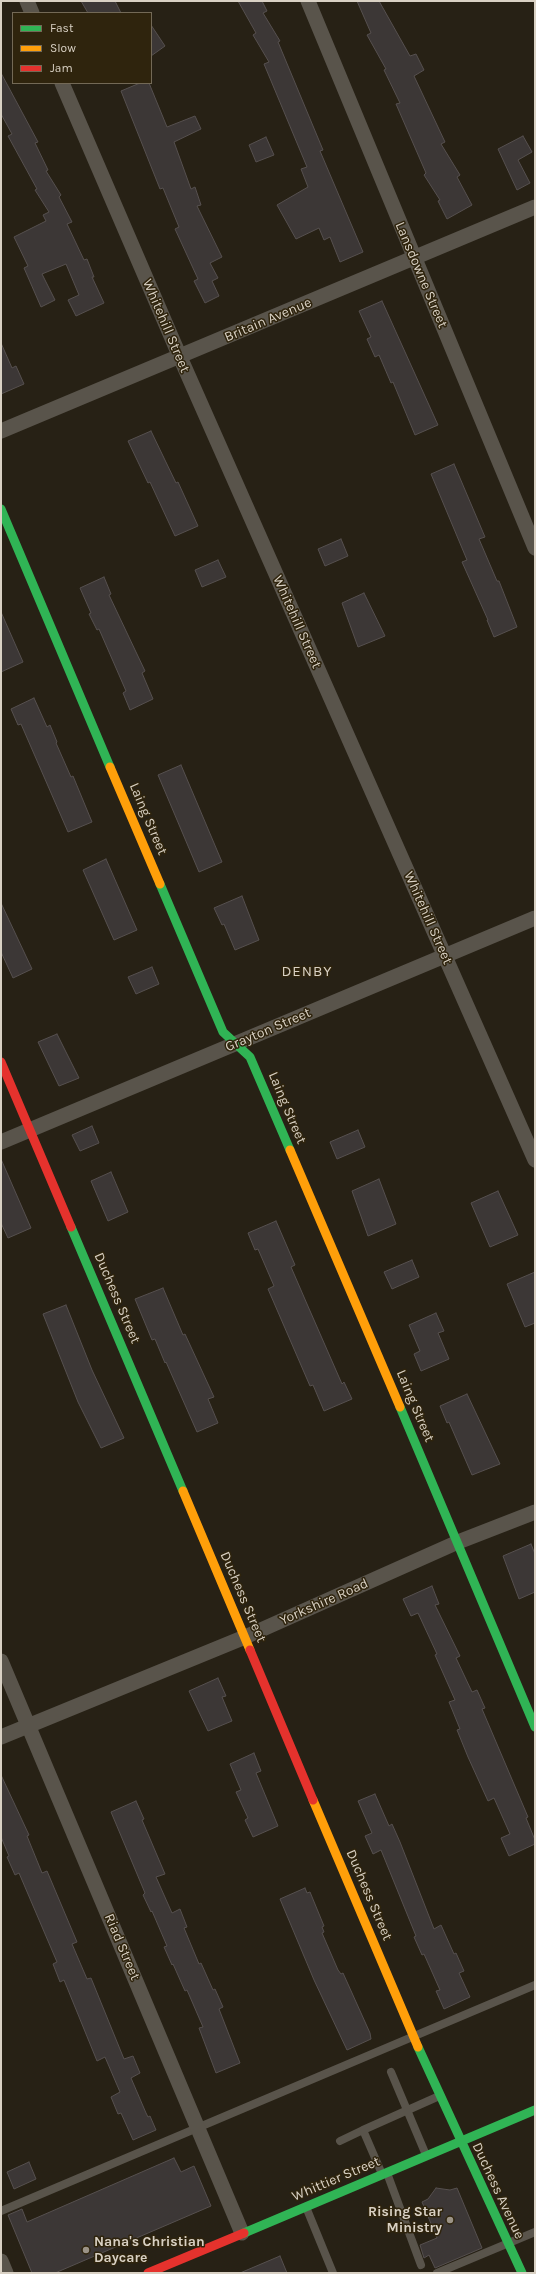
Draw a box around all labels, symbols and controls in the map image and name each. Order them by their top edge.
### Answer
legend [12,12,152,84]
text: Fast [50,21,73,35]
text: Slow [50,41,76,55]
text: Jam [50,61,73,75]
street label: Lansdowne Street [391,219,451,331]
street label: Whitehill Street [139,277,193,375]
street label: Britain Avenue [222,294,314,346]
street label: Whitehill Street [269,573,325,671]
street label: Laing Street [125,780,171,858]
street label: Whitehill Street [400,869,456,967]
district label: DENBY [281,963,333,981]
street label: Grayton Street [223,1004,313,1056]
street label: Laing Street [264,1069,310,1147]
street label: Duchess Street [90,1250,144,1346]
street label: Laing Street [392,1367,438,1445]
street label: Duchess Street [216,1549,270,1645]
street label: Yorkshire Road [277,1575,371,1629]
street label: Duchess Street [342,1847,396,1943]
street label: Riad Street [100,1911,144,1983]
street label: Duchess Avenue [468,2140,528,2242]
street label: Whittier Street [290,2153,382,2205]
place label: Rising Star Ministry [368,2204,442,2236]
marker: Rising Star Ministry [445,2215,455,2225]
place label: Nana's Christian Daycare [94,2234,205,2266]
marker: Nana's Christian Daycare [81,2245,91,2255]

